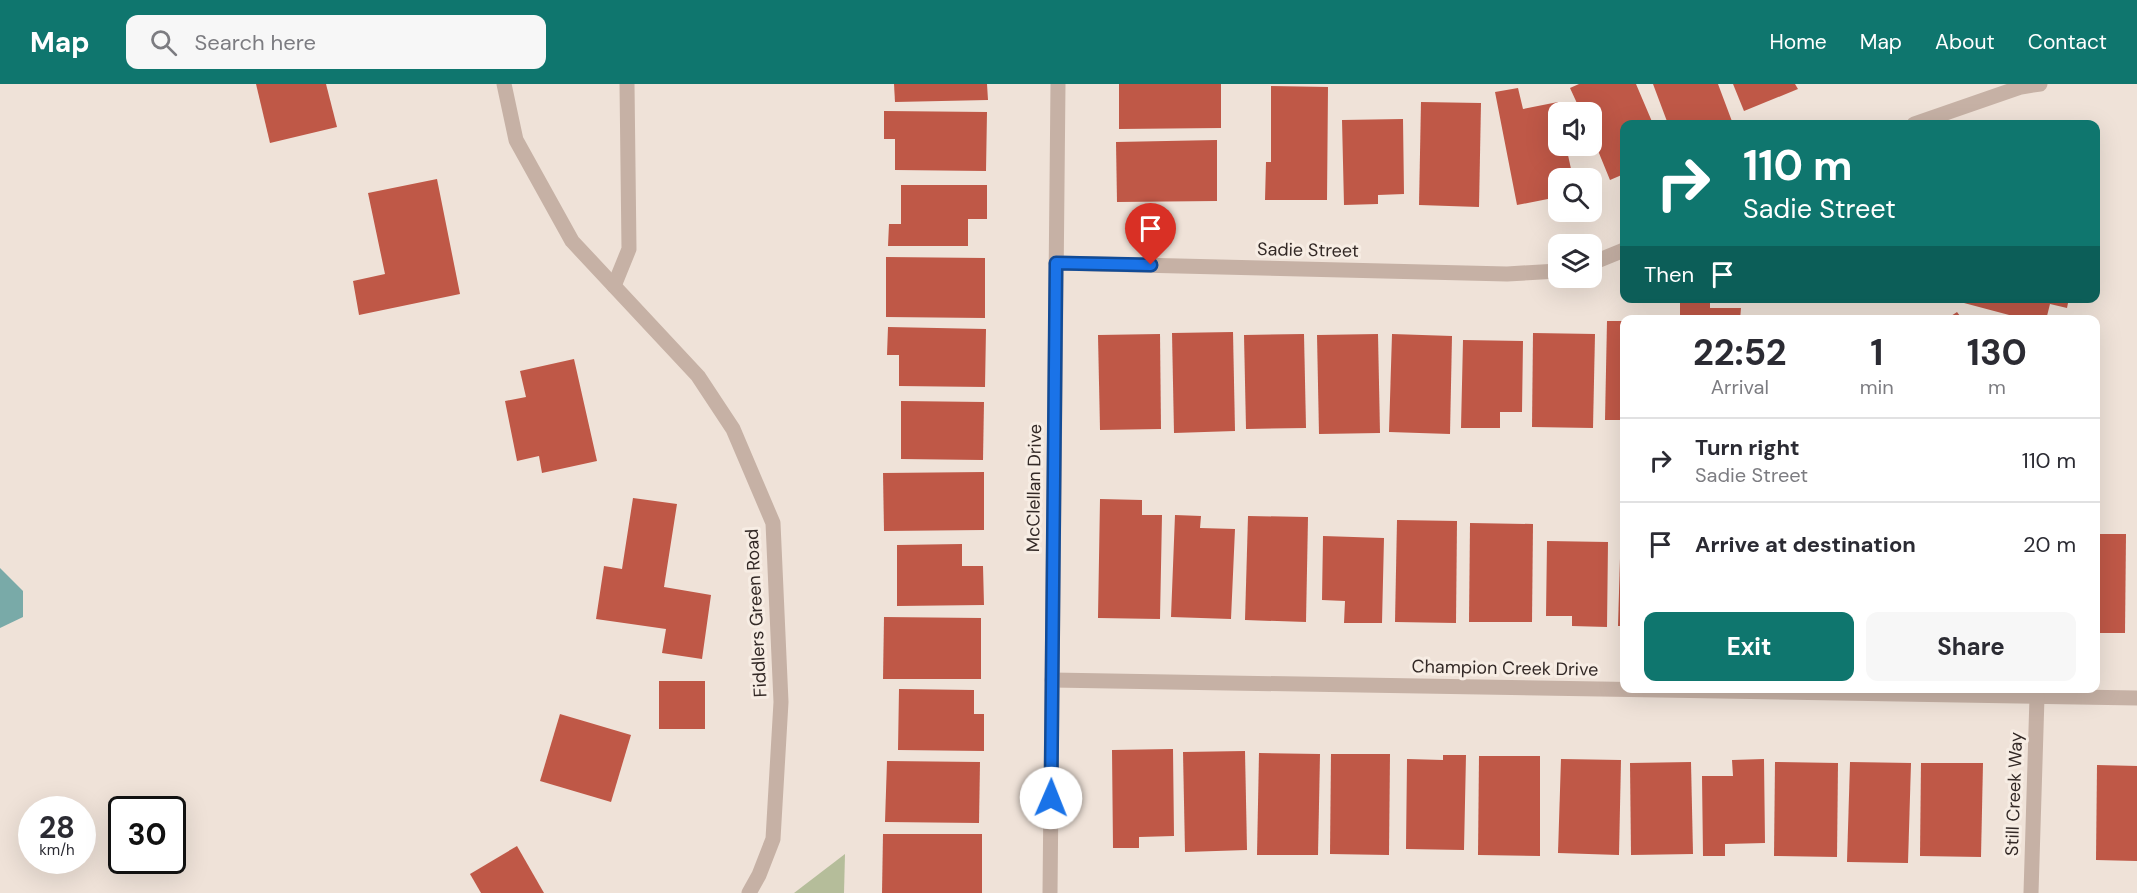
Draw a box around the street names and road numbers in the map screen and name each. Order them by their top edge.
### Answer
street label: Sadie Street [1257,237,1359,263]
street label: McClellan Drive [1021,424,1047,552]
street label: Fiddlers Green Road [740,528,772,698]
street label: Champion Creek Drive [1411,654,1599,682]
street label: Still Creek Way [2000,731,2028,857]

